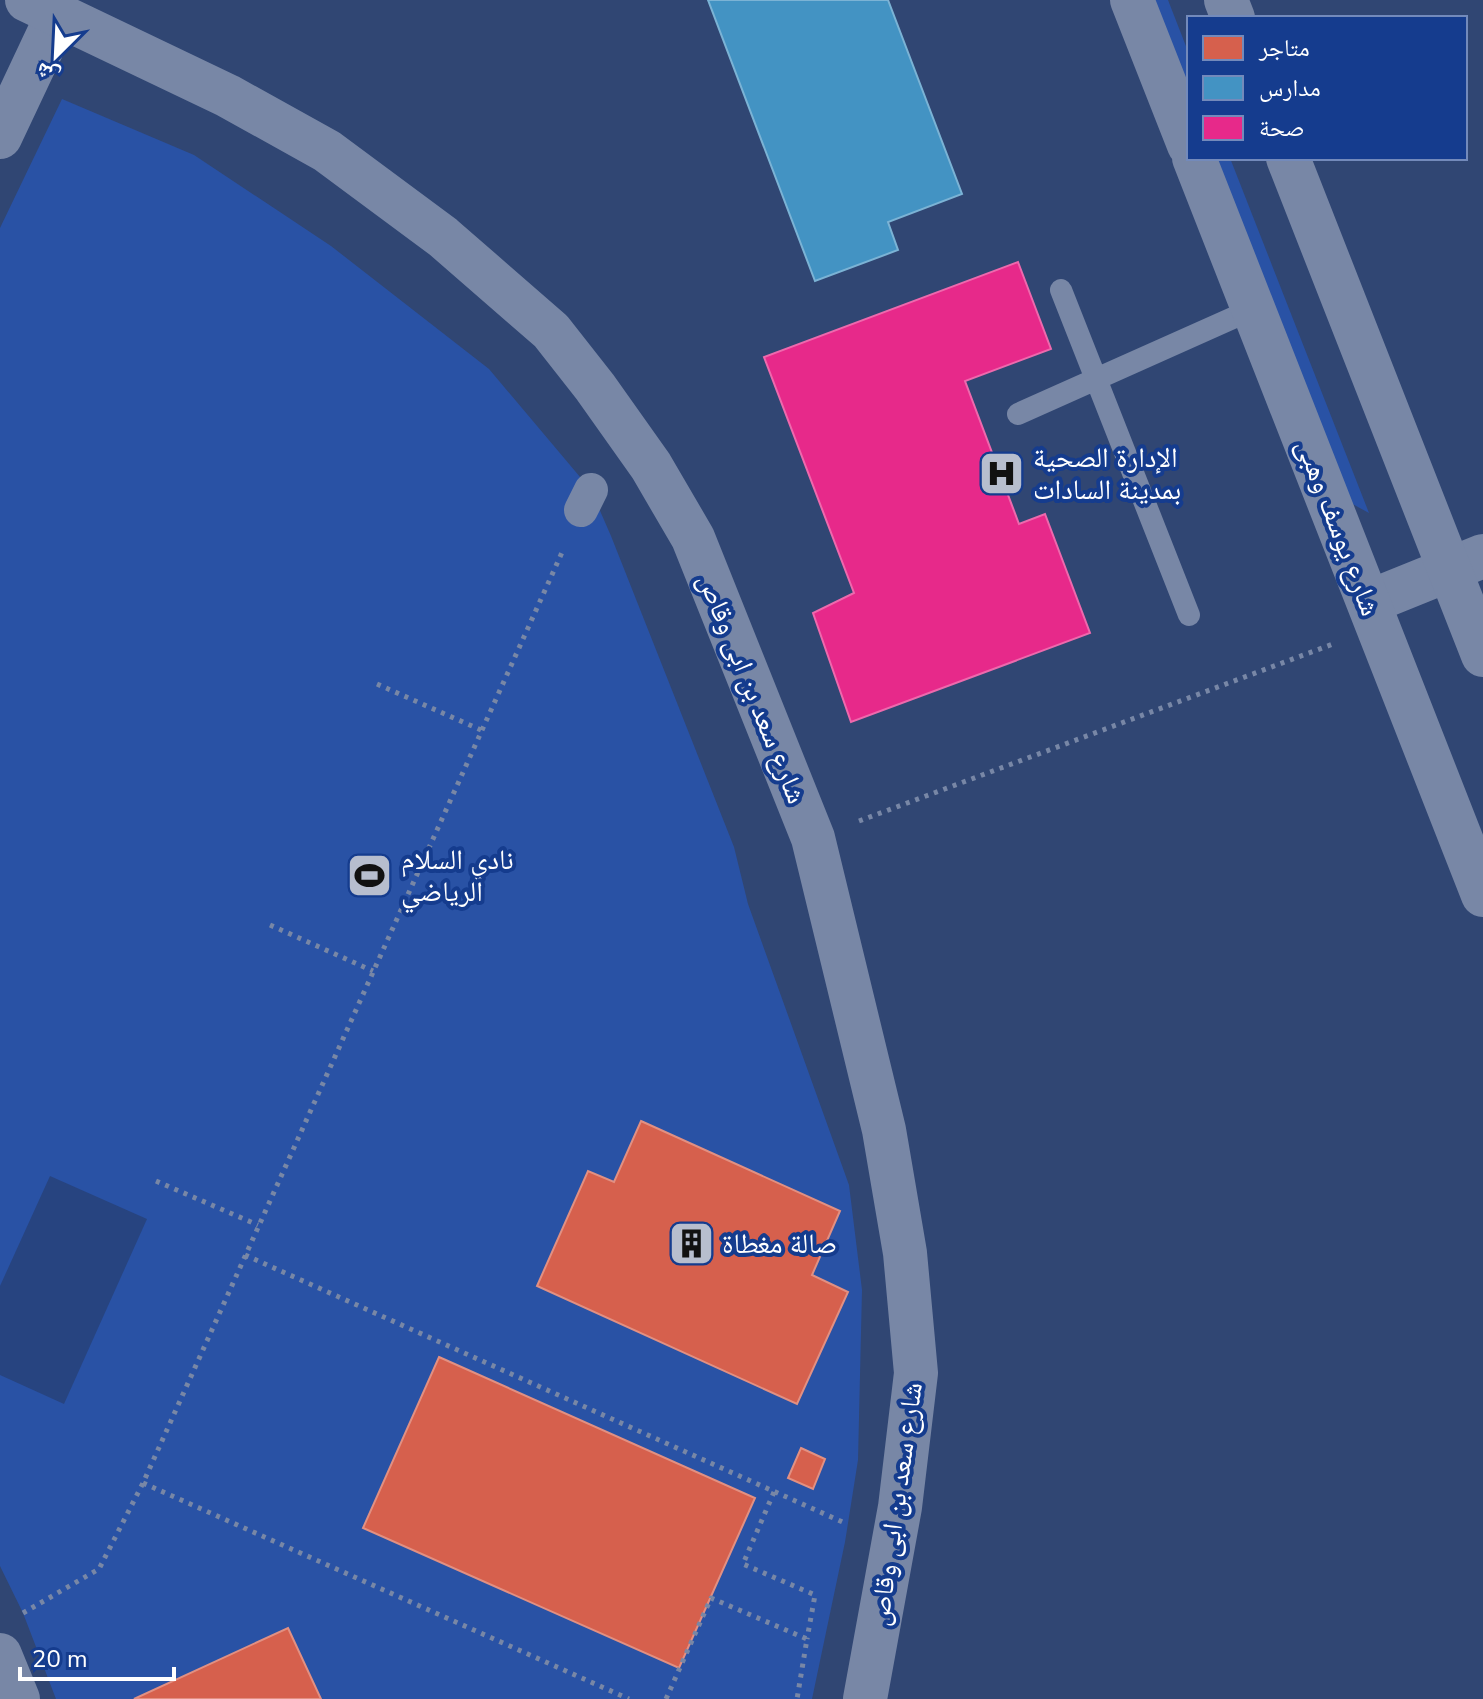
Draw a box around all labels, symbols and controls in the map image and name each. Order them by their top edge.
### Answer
north arrow [16,16,96,96]
legend [1187,16,1467,160]
text: متاجر [1258,32,1310,64]
text: ش [32,55,65,92]
text: مدارس [1259,72,1321,104]
text: صحة [1259,112,1305,144]
street label: شارع يوسف وهبى [1287,434,1389,621]
place label: الإدارة الصحية بمدينة السادات [1033,439,1181,509]
hospital icon: الإدارة الصحية بمدينة السادات [978,449,1026,497]
street label: شارع سعد بن ابى وقاص [688,567,816,809]
place label: نادي السلام الرياضي [401,841,514,914]
sports icon: نادي السلام الرياضي [346,851,394,899]
building icon: صالة مغطاة [667,1219,715,1267]
place label: صالة مغطاة [722,1225,837,1263]
street label: شارع سعد بن ابى وقاص [860,1380,932,1628]
scale bar [20,1631,174,1681]
text: 20 m [32,1643,88,1675]

